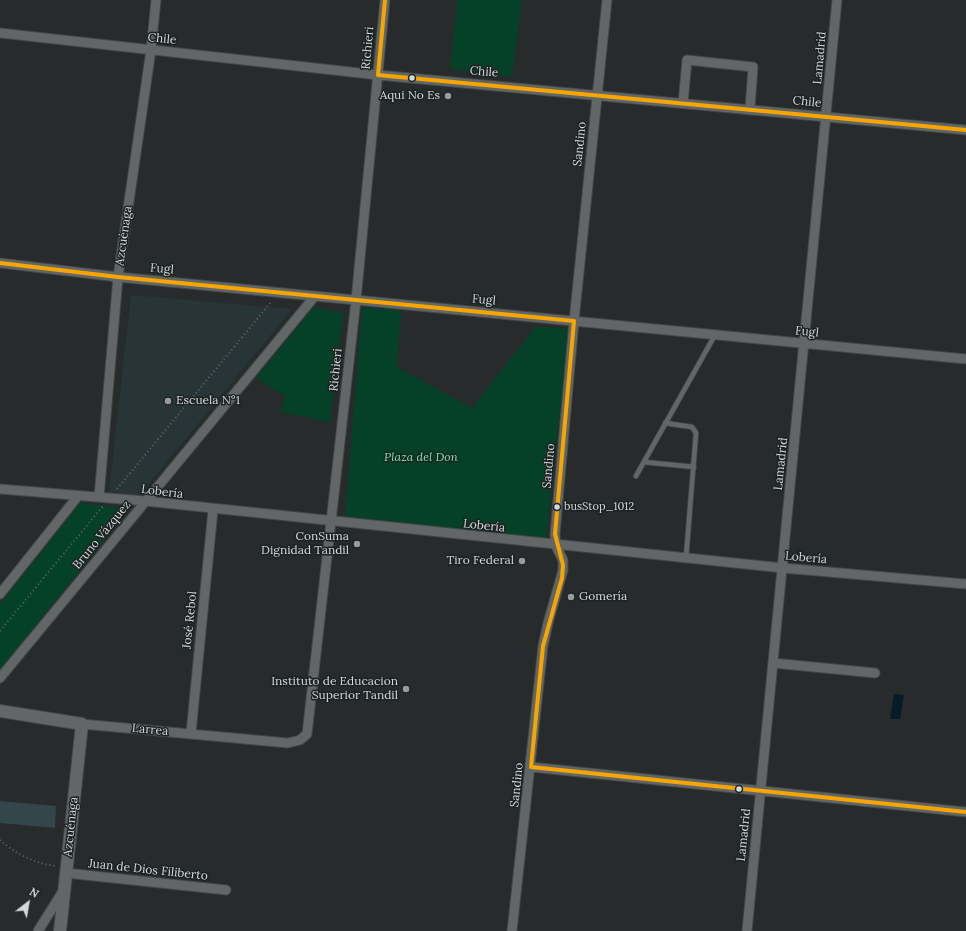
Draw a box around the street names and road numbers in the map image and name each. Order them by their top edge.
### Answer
street label: Richieri [359,26,377,70]
street label: Chile [147,30,177,48]
street label: Lamadrid [811,31,829,85]
street label: Chile [469,64,499,80]
street label: Chile [792,93,822,111]
street label: Sandino [570,121,590,167]
street label: Azcuénaga [113,205,135,267]
street label: Fugl [150,261,174,277]
street label: Fugl [472,292,496,308]
street label: Fugl [794,324,820,340]
street label: Richieri [327,348,345,392]
street label: Lamadrid [771,437,791,491]
street label: Sandino [540,443,558,489]
street label: Lobería [140,482,184,502]
street label: Bruno Vázquez [70,498,134,572]
street label: Lobería [462,517,506,535]
street label: Lobería [784,549,828,567]
street label: José Rebol [180,590,200,650]
street label: Larrea [131,721,169,739]
street label: Sandino [507,762,527,808]
street label: Azcuénaga [61,796,81,858]
street label: Lamadrid [734,808,754,862]
street label: Juan de Dios Filiberto [88,857,208,883]

